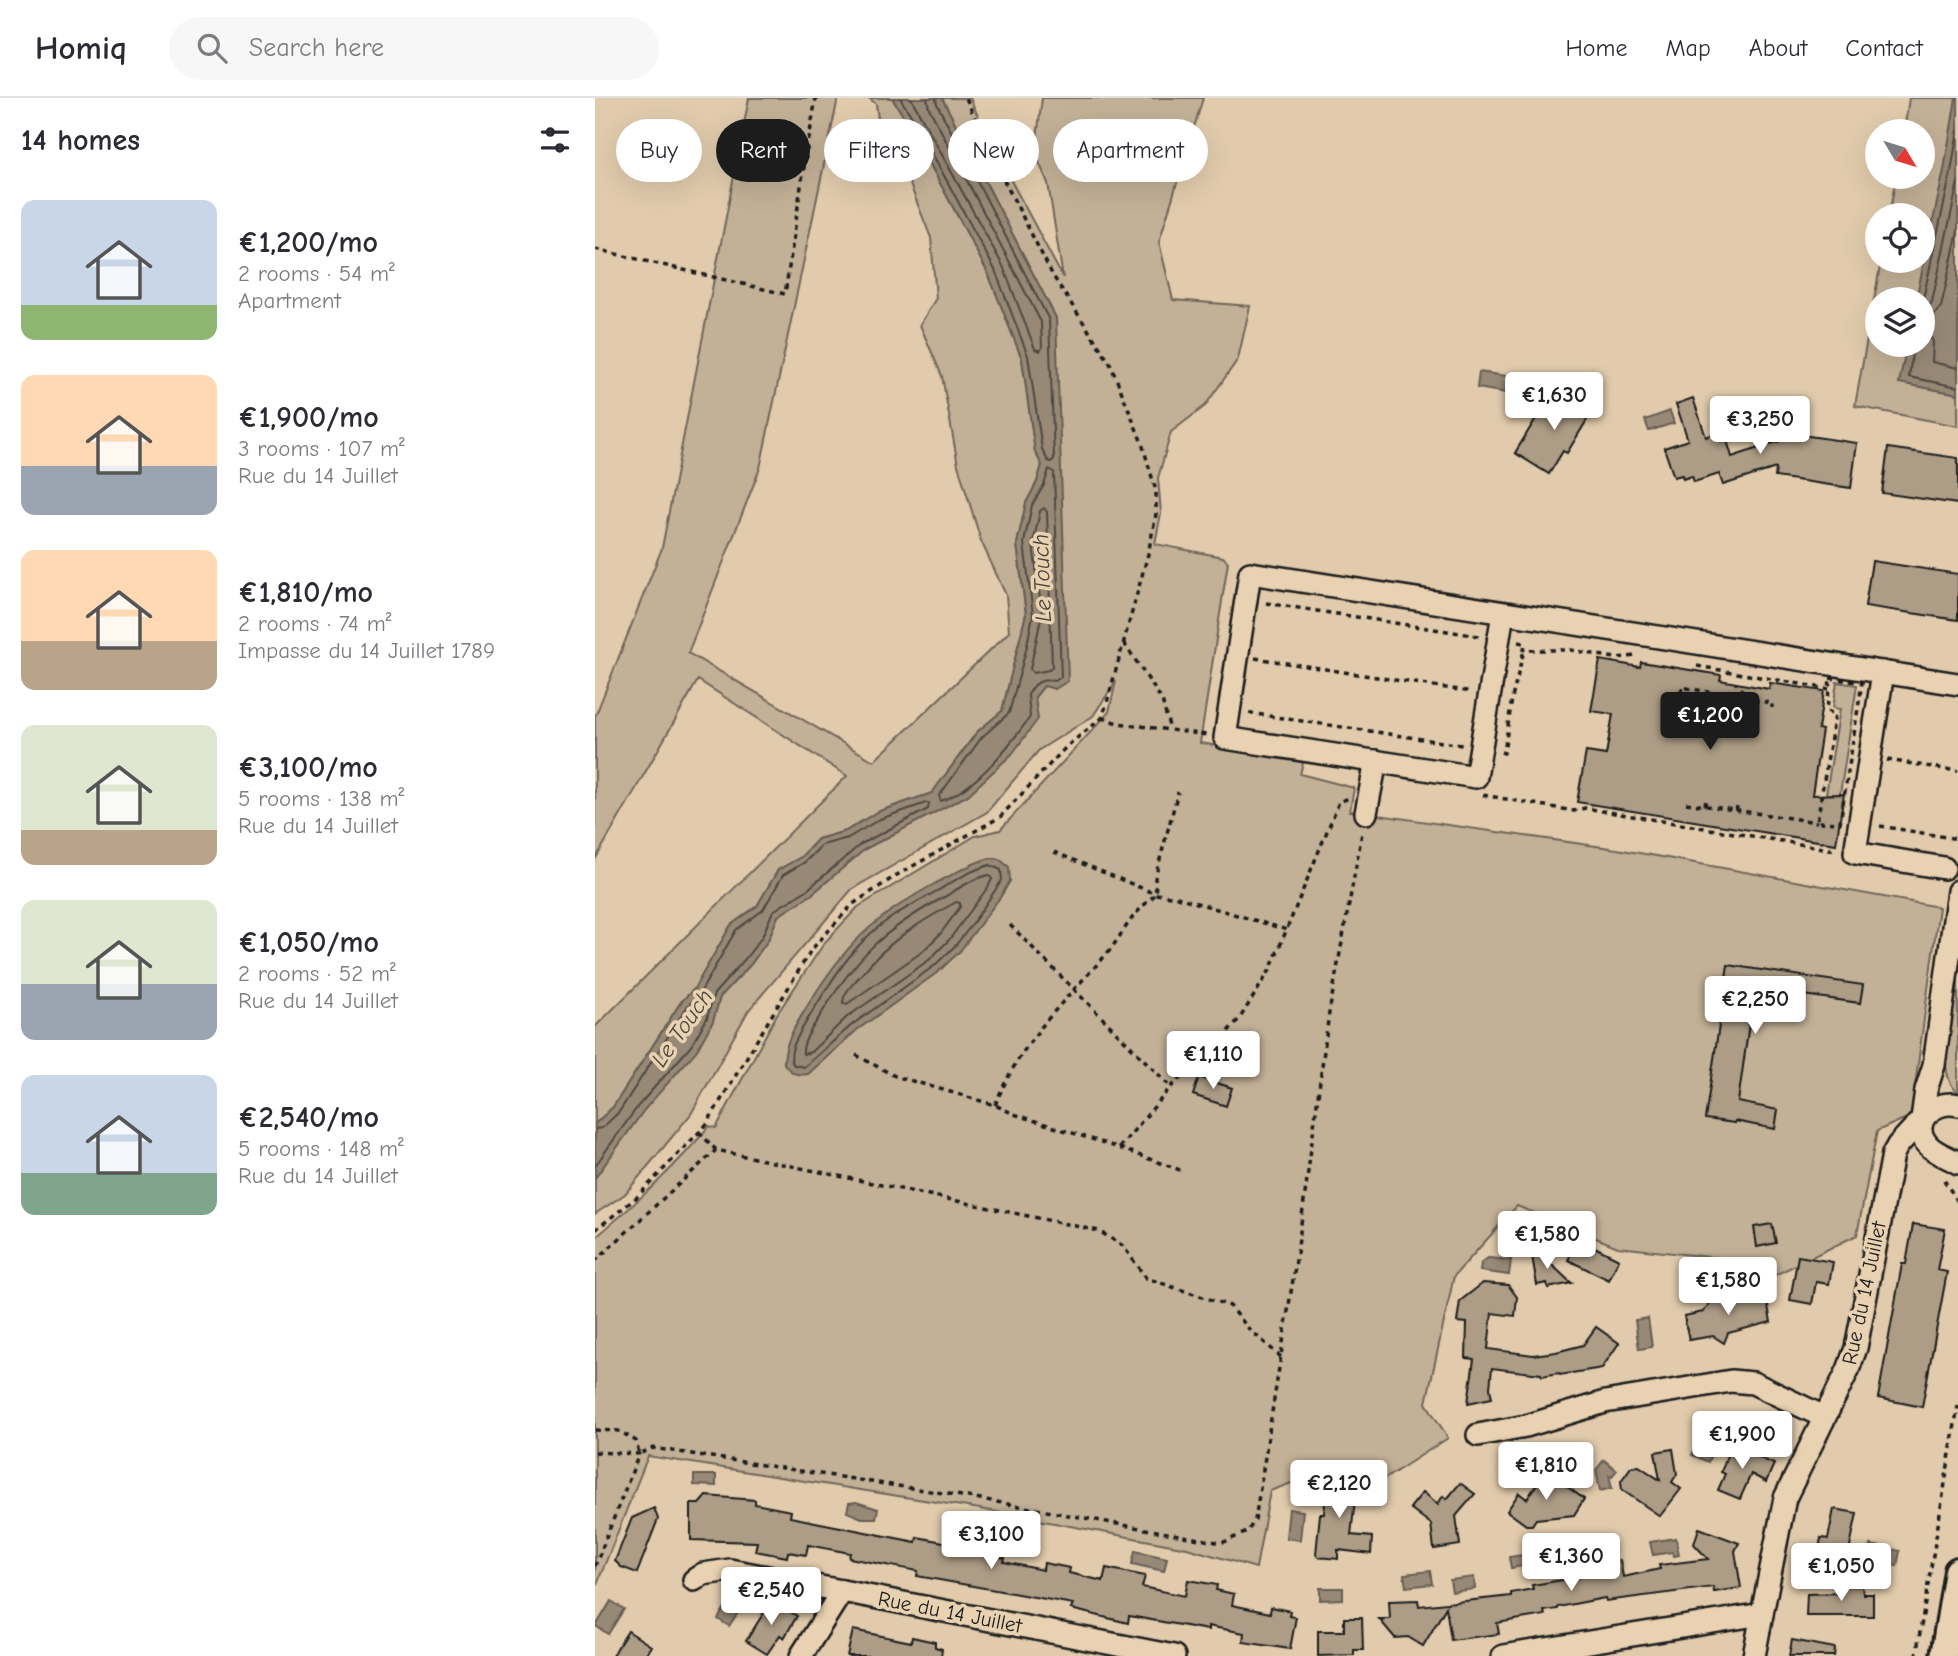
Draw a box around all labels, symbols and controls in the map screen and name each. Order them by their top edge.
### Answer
search box [169,17,659,80]
text: Homiq [35,29,127,67]
icon: search [193,29,231,67]
text: Search here [249,33,384,63]
text: Home [1566,34,1627,62]
text: Map [1665,34,1711,62]
text: About [1749,34,1807,62]
text: Contact [1845,34,1923,62]
chip: Buy [616,119,702,182]
chip: Rent [716,119,810,182]
chip: Filters [824,119,934,182]
chip: New [948,119,1039,182]
chip: Apartment [1053,119,1208,182]
north arrow [1865,119,1935,189]
map controls [1865,119,1935,357]
icon: filters [536,121,574,159]
text: 14 homes [21,123,140,158]
button: locate [1865,203,1935,273]
text: €1,200/mo [238,225,378,260]
icon: home [77,228,161,312]
text: 2 rooms · 54 m² [238,260,395,287]
text: Apartment [238,287,341,314]
button: layers [1865,287,1935,357]
pin: €1,630 [1497,372,1611,432]
text: €1,630 [1521,381,1587,408]
pin: €3,250 [1703,396,1817,456]
text: €1,900/mo [238,400,379,435]
icon: home [77,403,161,487]
text: €3,250 [1726,405,1794,432]
text: 3 rooms · 107 m² [238,435,405,462]
text: Rue du 14 Juillet [238,462,398,489]
water label: Le Touch [1027,533,1057,623]
text: €1,810/mo [238,575,373,610]
icon: home [77,578,161,662]
text: 2 rooms · 74 m² [238,610,391,637]
text: Impasse du 14 Juillet 1789 [238,637,495,664]
pin: €1,200 [1653,692,1767,752]
text: €1,200 [1676,701,1744,728]
text: €3,100/mo [238,750,378,785]
icon: home [77,753,161,837]
text: 5 rooms · 138 m² [238,785,404,812]
text: Rue du 14 Juillet [238,812,398,839]
text: €1,050/mo [238,925,379,960]
icon: home [77,928,161,1012]
text: 2 rooms · 52 m² [238,960,396,987]
pin: €2,250 [1698,976,1812,1036]
water label: Le Touch [646,984,718,1072]
text: €2,250 [1721,985,1789,1012]
text: Rue du 14 Juillet [238,987,398,1014]
pin: €1,110 [1156,1032,1270,1091]
text: €1,110 [1183,1040,1243,1067]
text: €2,540/mo [238,1100,379,1135]
icon: home [77,1103,161,1187]
text: 5 rooms · 148 m² [238,1135,404,1162]
text: Rue du 14 Juillet [238,1162,398,1189]
pin: €1,580 [1490,1212,1604,1271]
street label: Rue du 14 Juillet [1837,1218,1891,1367]
text: €1,580 [1514,1220,1580,1247]
pin: €1,580 [1671,1258,1785,1317]
text: €1,580 [1695,1266,1761,1293]
pin: €1,900 [1685,1412,1799,1471]
text: €1,900 [1708,1420,1776,1447]
pin: €1,810 [1489,1442,1603,1502]
text: €1,810 [1514,1451,1578,1478]
pin: €2,120 [1282,1460,1396,1520]
text: €2,120 [1306,1469,1372,1496]
pin: €3,100 [934,1512,1048,1571]
text: €3,100 [958,1520,1024,1547]
pin: €1,360 [1514,1534,1628,1593]
text: €1,360 [1538,1542,1604,1569]
pin: €1,050 [1784,1544,1898,1603]
text: €1,050 [1807,1552,1875,1579]
pin: €2,540 [714,1568,828,1627]
text: €2,540 [737,1576,805,1603]
street label: Rue du 14 Juillet [876,1586,1025,1638]

